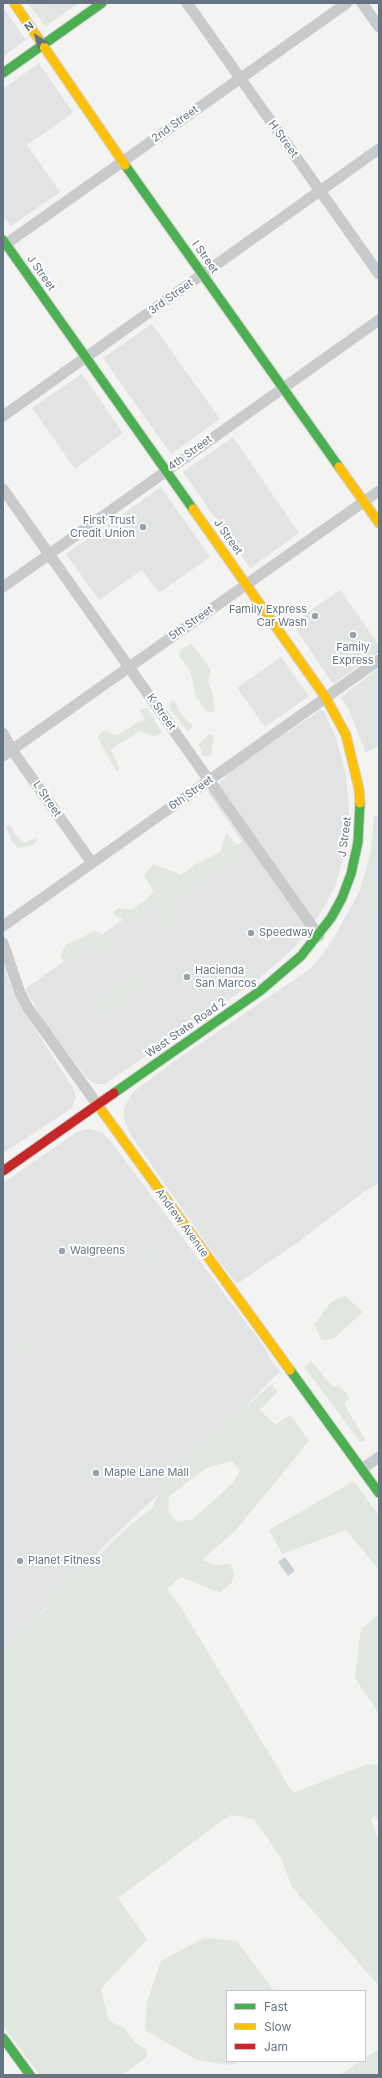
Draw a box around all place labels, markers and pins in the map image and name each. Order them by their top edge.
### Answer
place label: First Trust Credit Union [70,514,135,540]
marker: First Trust Credit Union [138,522,148,532]
place label: Family Express Car Wash [229,603,307,629]
marker: Family Express Car Wash [310,611,320,621]
marker: Family Express [348,630,358,640]
place label: Family Express [332,641,374,667]
place label: Speedway [259,926,314,940]
marker: Speedway [246,928,256,938]
place label: Hacienda San Marcos [195,964,257,990]
marker: Hacienda San Marcos [182,972,192,982]
place label: Walgreens [70,1244,125,1258]
marker: Walgreens [57,1246,67,1256]
place label: Maple Lane Mall [104,1466,189,1480]
marker: Maple Lane Mall [91,1468,101,1478]
place label: Planet Fitness [28,1554,101,1568]
marker: Planet Fitness [15,1556,25,1566]

